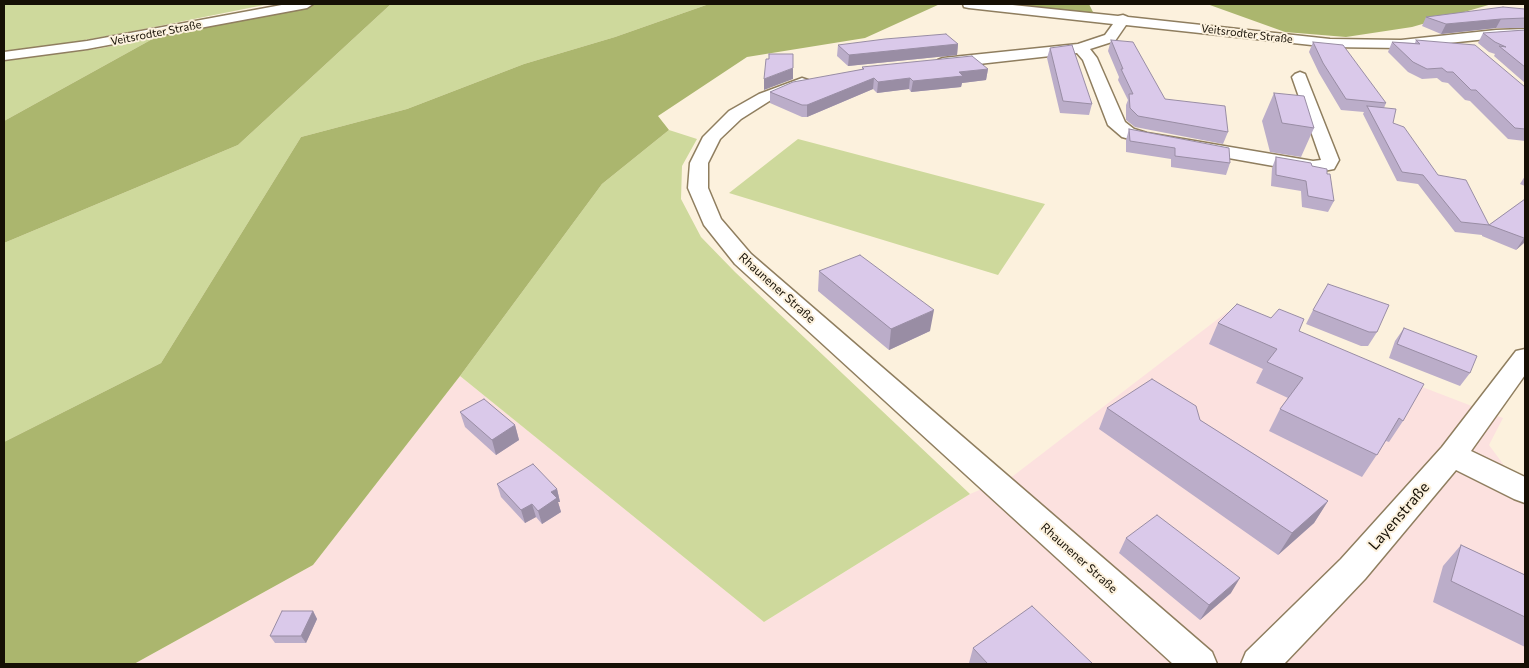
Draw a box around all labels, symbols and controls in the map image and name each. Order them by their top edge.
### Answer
street label: Veitsrodter Straße [110,18,202,48]
street label: Veitsrodter Straße [1200,22,1294,46]
street label: Rhaunener Straße [736,250,818,326]
street label: Layenstraße [1365,478,1433,554]
street label: Rhaunener Straße [1038,520,1120,596]

